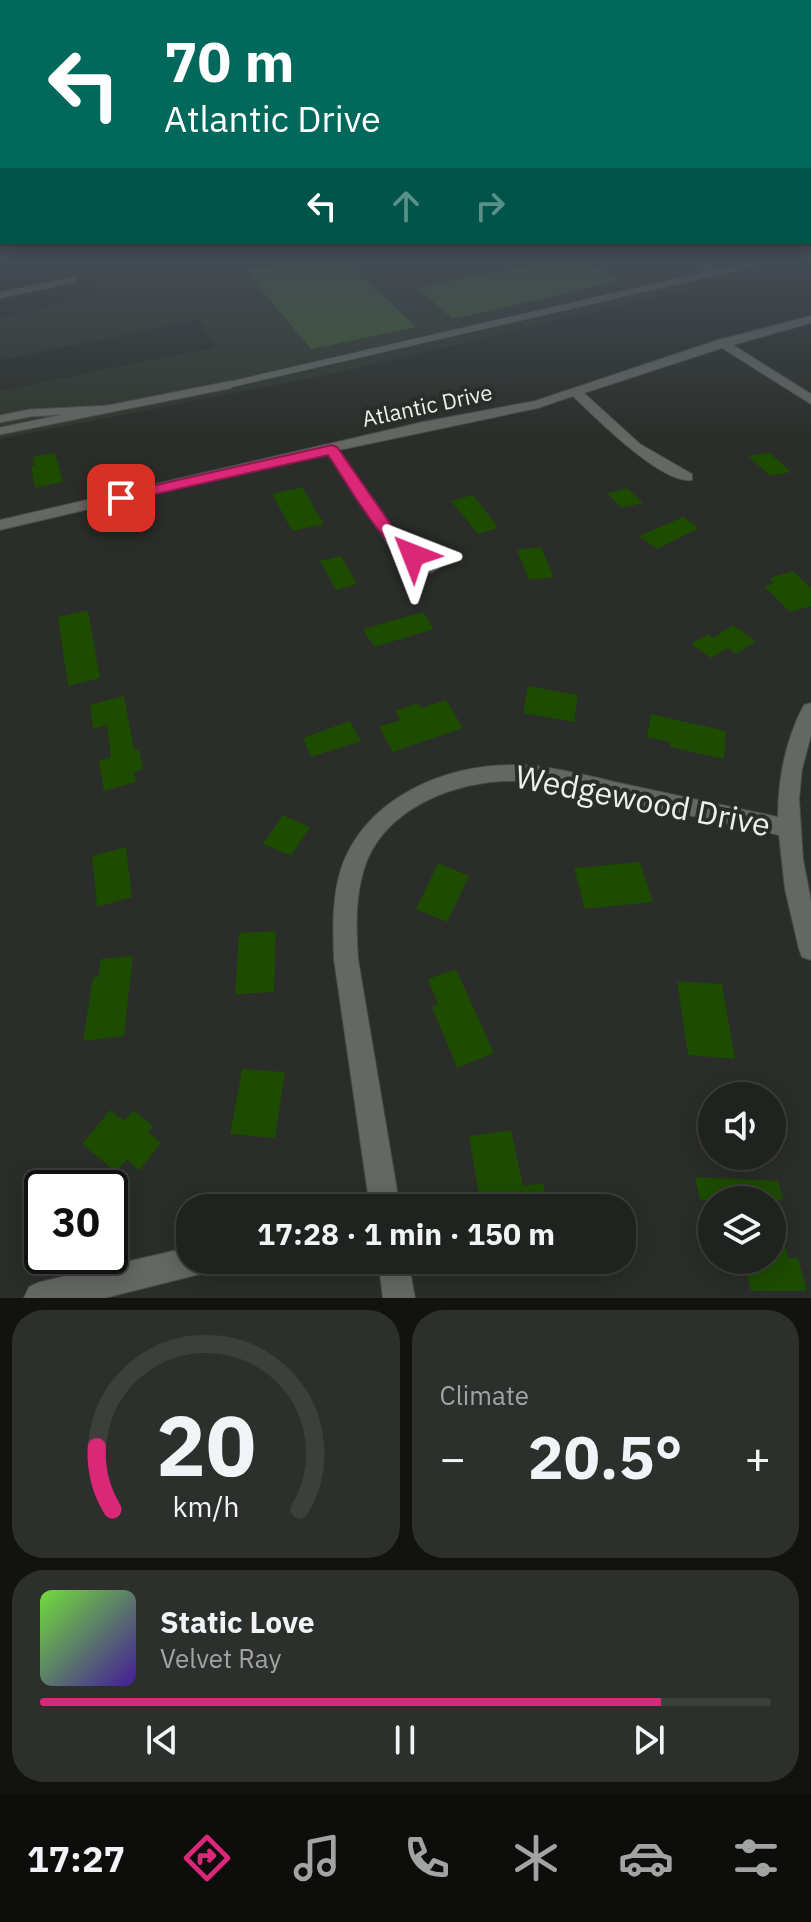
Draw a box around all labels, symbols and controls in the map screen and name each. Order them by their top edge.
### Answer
text: 70 m [164,25,294,97]
icon: left [32,32,136,136]
text: Atlantic Drive [164,95,381,142]
icon: left [300,184,344,228]
icon: ahead [384,184,428,228]
icon: right [468,184,512,228]
street label: Atlantic Drive [359,377,495,433]
pin [87,464,155,532]
icon: arrive [99,476,143,520]
position arrow [371,513,455,597]
street label: Wedgewood Drive [512,755,774,845]
map controls [698,1082,786,1274]
button: sound [698,1082,786,1170]
speed limit sign: 30 [24,1170,128,1274]
button: layers [698,1186,786,1274]
text: 17:28 · 1 min · 150 m [257,1214,555,1253]
text: Climate [440,1378,529,1412]
text: 20 [156,1391,256,1499]
text: 20.5° [528,1417,683,1496]
text: − [440,1429,466,1486]
text: + [745,1429,771,1486]
text: km/h [172,1488,239,1525]
text: Static Love [160,1602,315,1641]
text: Velvet Ray [160,1641,281,1675]
icon: previous [140,1718,184,1762]
icon: pause [383,1718,427,1762]
icon: next [627,1718,671,1762]
icon: directions [179,1830,235,1886]
icon: music [289,1830,345,1886]
icon: phone [399,1830,455,1886]
icon: climate [508,1830,564,1886]
icon: car [618,1830,674,1886]
icon: filters [728,1830,784,1886]
text: 17:27 [27,1835,125,1882]

